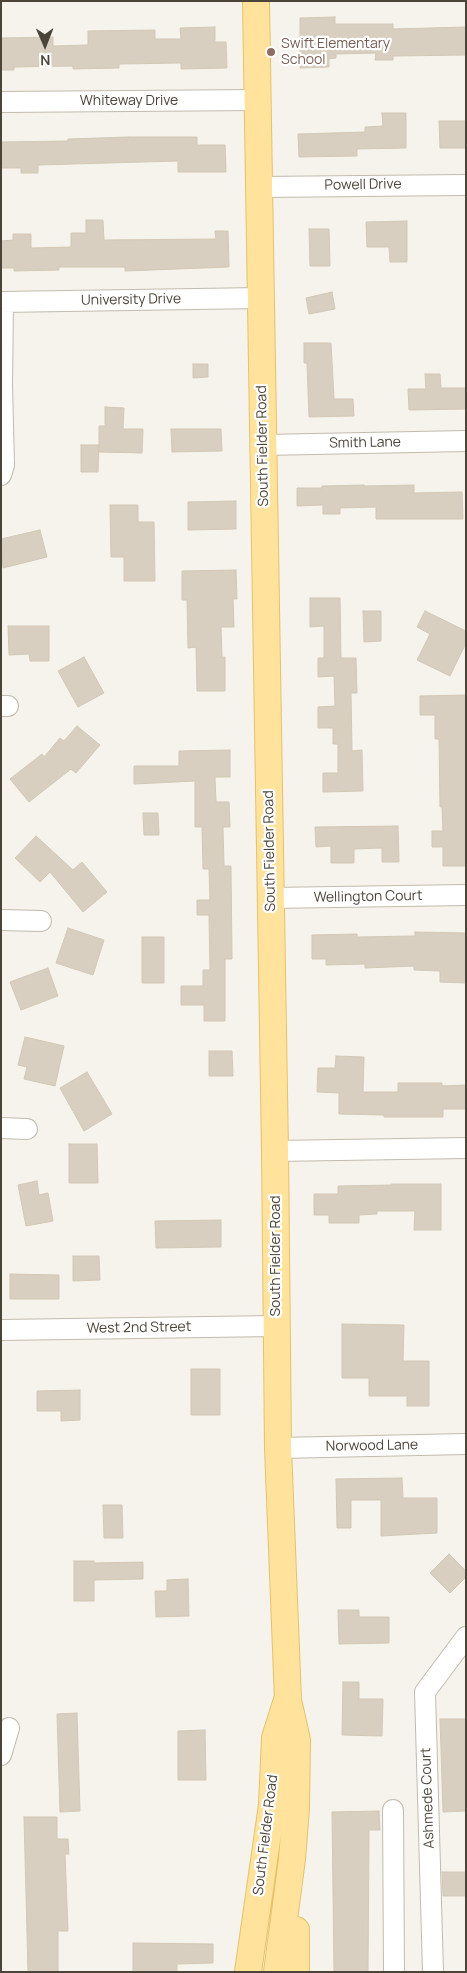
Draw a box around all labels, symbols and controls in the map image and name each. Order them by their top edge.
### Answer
north arrow [20,20,70,70]
place label: Swift Elementary School [281,36,390,68]
marker: Swift Elementary School [265,46,277,58]
text: N [40,51,50,70]
street label: Whiteway Drive [80,93,178,109]
street label: Powell Drive [324,176,402,194]
street label: University Drive [81,291,181,309]
street label: South Fielder Road [254,385,272,507]
street label: Smith Lane [329,434,401,452]
street label: South Fielder Road [261,790,279,912]
street label: Wellington Court [313,888,423,906]
street label: South Fielder Road [268,1195,284,1317]
street label: West 2nd Street [87,1319,191,1337]
street label: Norwood Lane [326,1437,418,1455]
street label: Ashmede Court [418,1747,438,1849]
street label: South Fielder Road [250,1774,282,1896]

